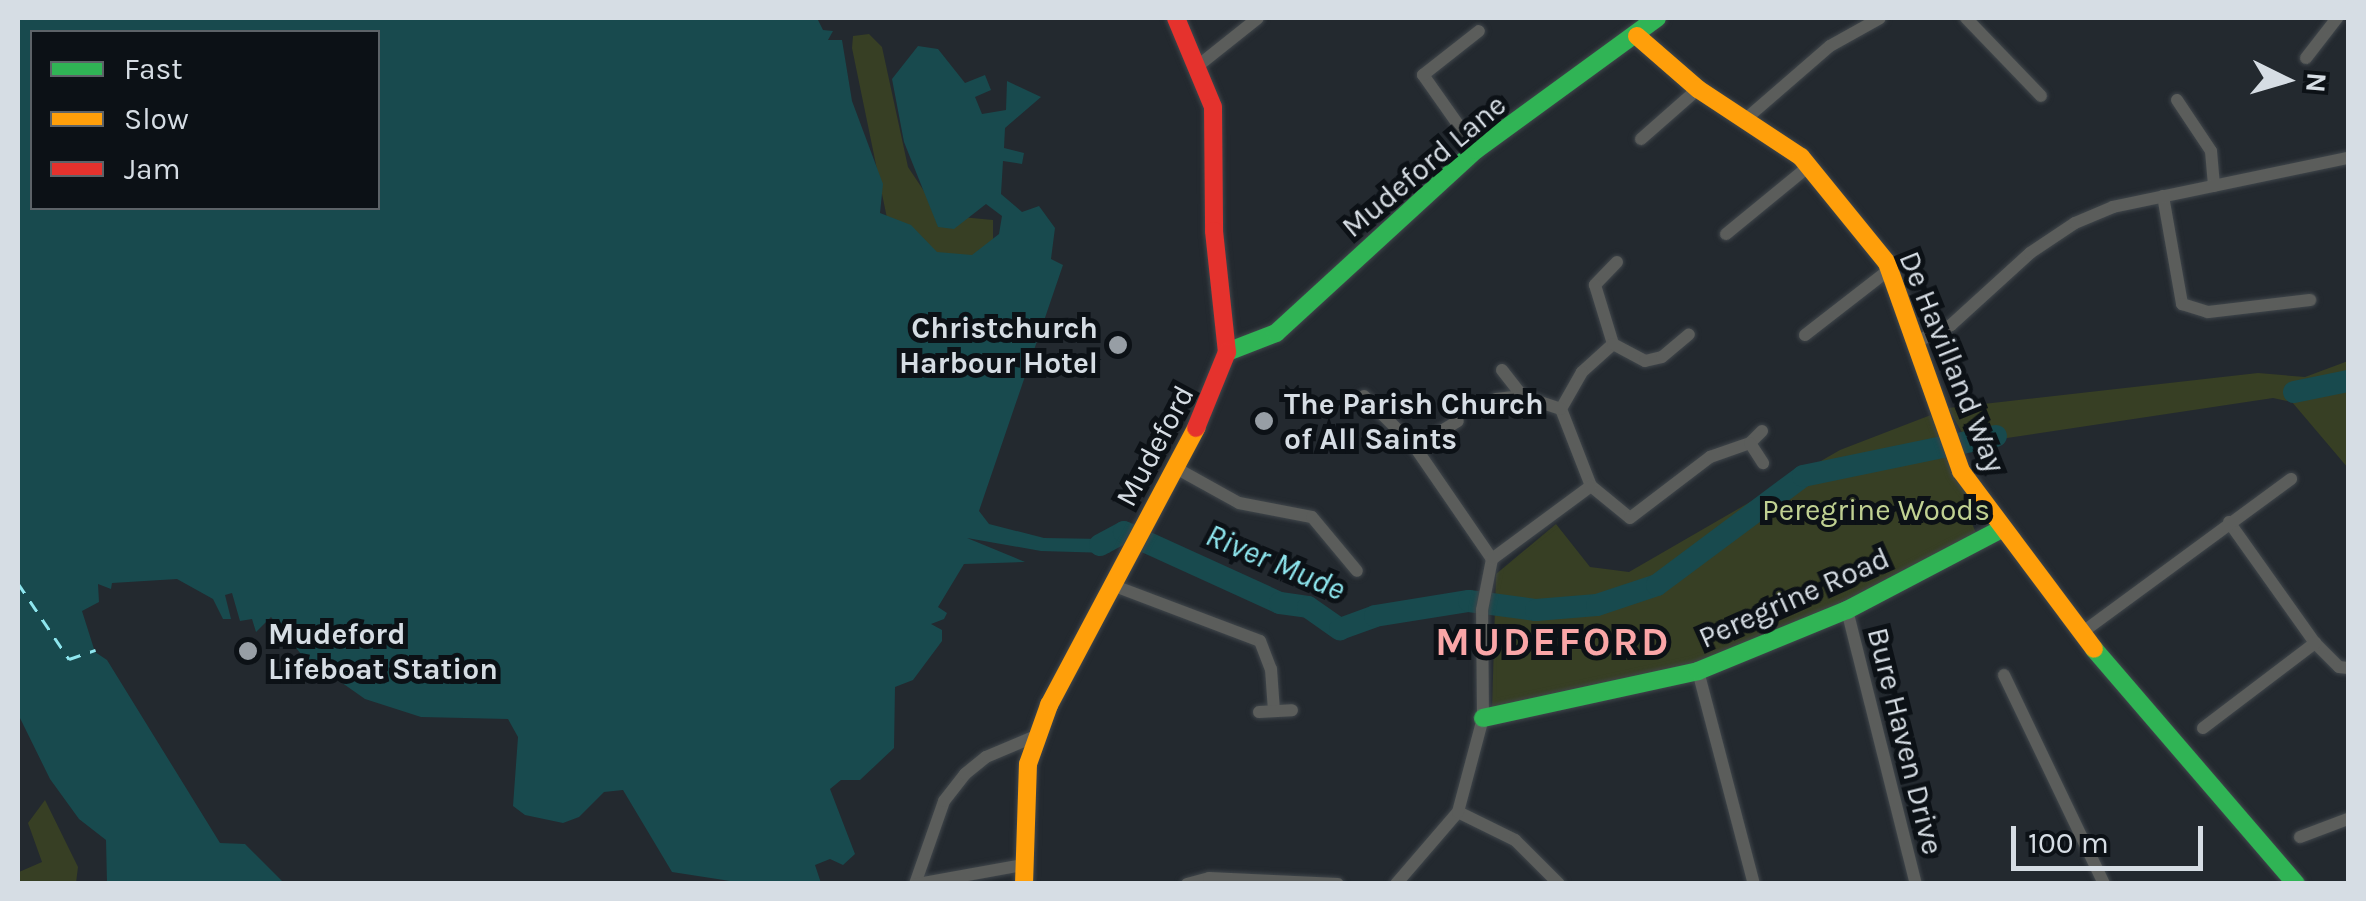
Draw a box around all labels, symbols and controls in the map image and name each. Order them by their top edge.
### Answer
legend [30,30,380,210]
north arrow [2236,30,2336,130]
text: Fast [124,51,183,87]
text: N [2299,71,2334,94]
street label: Mudeford Lane [1335,87,1513,245]
text: Slow [124,101,189,137]
text: Jam [124,151,181,187]
street label: De Havilland Way [1891,246,2013,478]
place label: Christchurch Harbour Hotel [899,310,1098,380]
marker: Christchurch Harbour Hotel [1107,334,1129,356]
street label: Mudeford [1108,379,1202,513]
place label: The Parish Church of All Saints [1284,386,1544,456]
marker: The Parish Church of All Saints [1253,410,1275,432]
park label: Peregrine Woods [1762,492,1990,528]
water label: River Mude [1200,517,1350,609]
street label: Peregrine Road [1693,540,1895,656]
place label: Mudeford Lifeboat Station [268,616,498,686]
district label: MUDEFORD [1435,618,1671,666]
street label: Bure Haven Drive [1859,624,1951,858]
marker: Mudeford Lifeboat Station [237,640,259,662]
scale bar [2016,806,2208,868]
text: 100 m [2028,825,2109,861]

